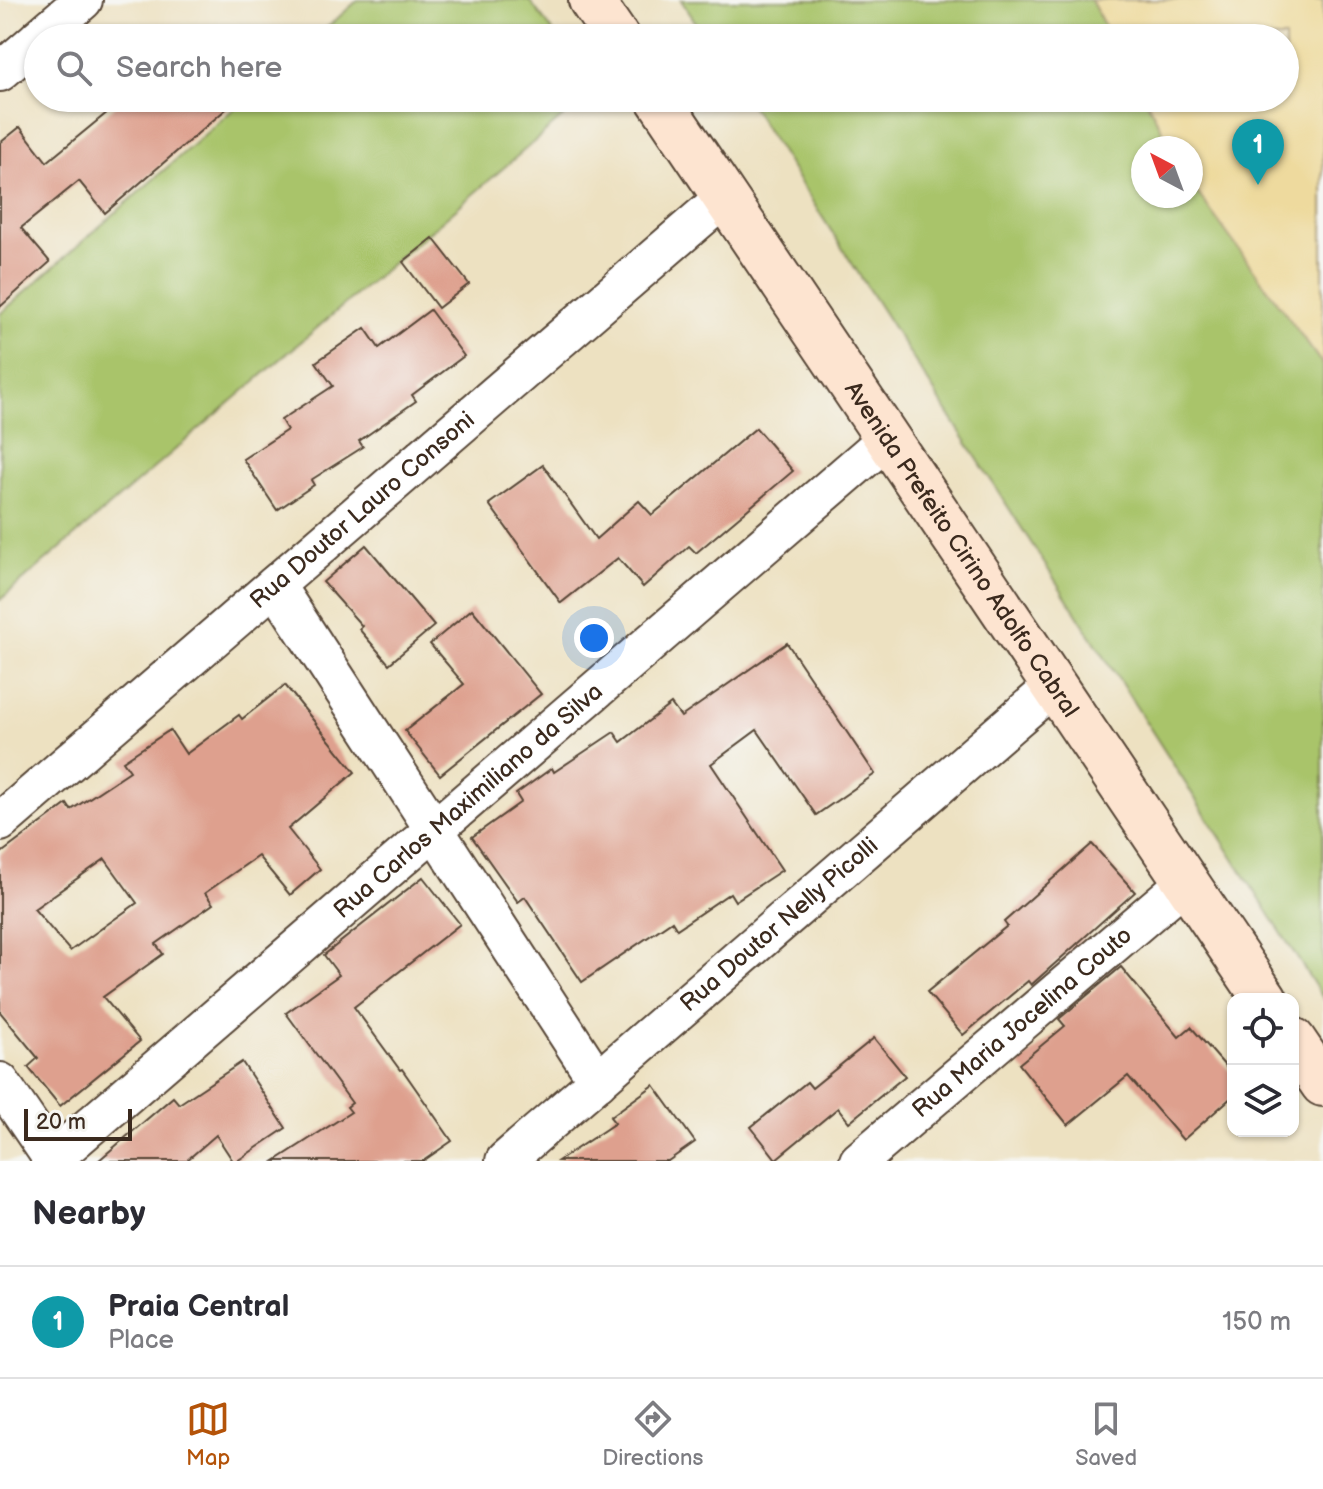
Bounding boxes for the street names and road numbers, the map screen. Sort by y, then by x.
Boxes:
street label: Avenida Prefeito Cirino Adolfo Cabral [838,376,1085,723]
street label: Rua Doutor Lauro Consoni [244,406,481,615]
street label: Rua Carlos Maximiliano da Silva [328,677,609,925]
street label: Rua Doutor Nelly Picolli [674,831,884,1018]
street label: Rua Maria Jocelina Couto [906,921,1138,1124]

